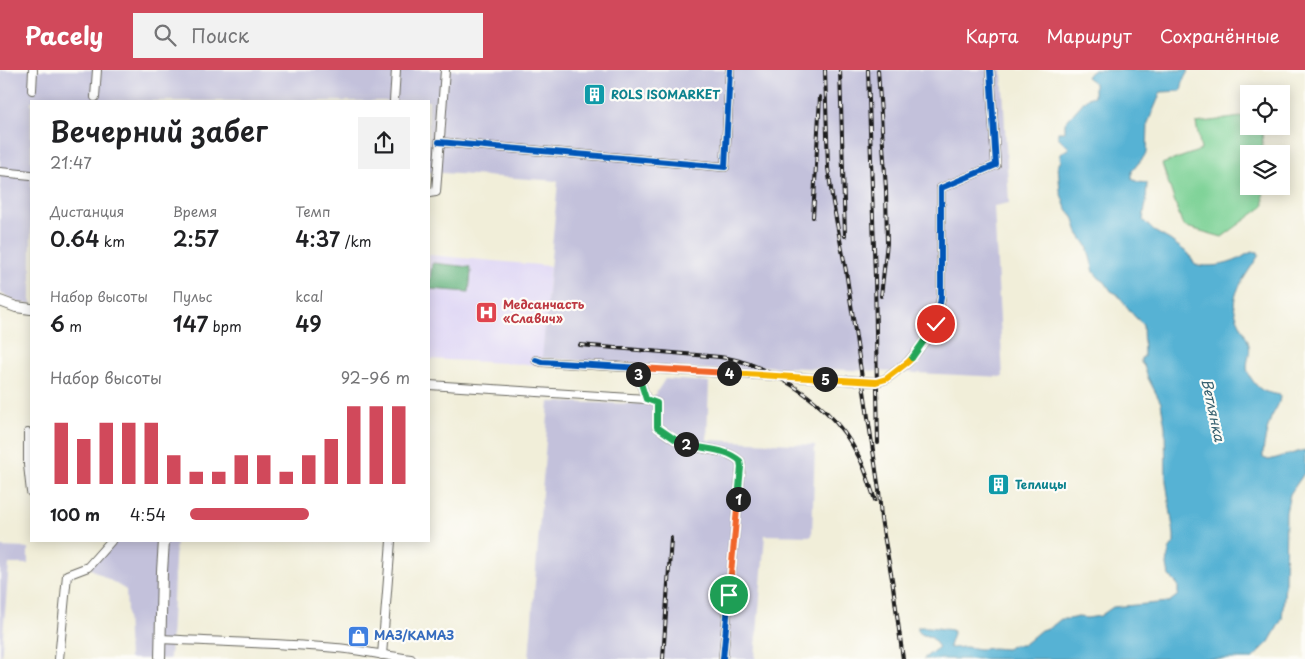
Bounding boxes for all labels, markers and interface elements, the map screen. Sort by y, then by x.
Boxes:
search box [133,13,483,58]
text: Pacely [25,17,103,53]
icon: search [151,21,179,49]
text: Поиск [191,21,249,49]
text: Карта [966,22,1018,49]
text: Маршрут [1046,22,1132,49]
text: Сохранённые [1160,22,1280,49]
building icon: ROLS ISOMARKET [583,83,607,107]
place label: ROLS ISOMARKET [611,85,720,103]
map controls [1240,85,1290,195]
button: locate [1240,85,1290,135]
text: Вечерний забег [50,109,268,152]
button: share [358,117,410,169]
button: layers [1240,145,1290,195]
text: 21:47 [50,150,92,174]
text: Дистанция [50,201,124,222]
text: Время [173,201,217,222]
text: Темп [295,201,331,222]
text: 0.64 [50,222,99,254]
text: 2:57 [173,222,219,254]
text: 4:37 [295,222,340,254]
text: km [99,231,125,252]
text: /km [340,231,372,252]
text: Набор высоты [50,286,148,307]
text: Пульс [173,286,212,307]
text: kcal [295,286,323,307]
place label: Медсанчасть «Славич» [503,295,585,327]
hospital icon: Медсанчасть «Славич» [475,300,499,324]
pin [915,303,957,345]
text: 6 [50,307,65,339]
text: 147 [173,307,208,339]
text: 49 [295,307,322,339]
icon: check [922,310,950,338]
text: m [65,316,82,337]
text: bpm [208,316,242,337]
pin: 4 [716,360,742,386]
pin: 3 [626,362,650,386]
text: 4 [725,363,734,384]
text: 3 [634,364,643,385]
text: Набор высоты [50,365,162,389]
text: 92–96 m [341,365,410,389]
pin: 5 [812,366,838,392]
text: 5 [821,369,830,390]
water label: Ветлянка [1197,377,1231,445]
pin: 2 [674,432,698,456]
text: 2 [682,434,691,455]
building icon: Теплицы [987,473,1011,497]
place label: Теплицы [1015,475,1067,493]
pin: 1 [726,486,750,512]
text: 1 [735,489,742,510]
text: 100 m [50,502,100,526]
text: 4:54 [130,502,166,526]
pin [708,574,750,616]
icon: arrive [715,581,743,609]
shop icon: МАЗ/КАМАЗ [346,624,370,648]
place label: МАЗ/КАМАЗ [374,626,454,644]

